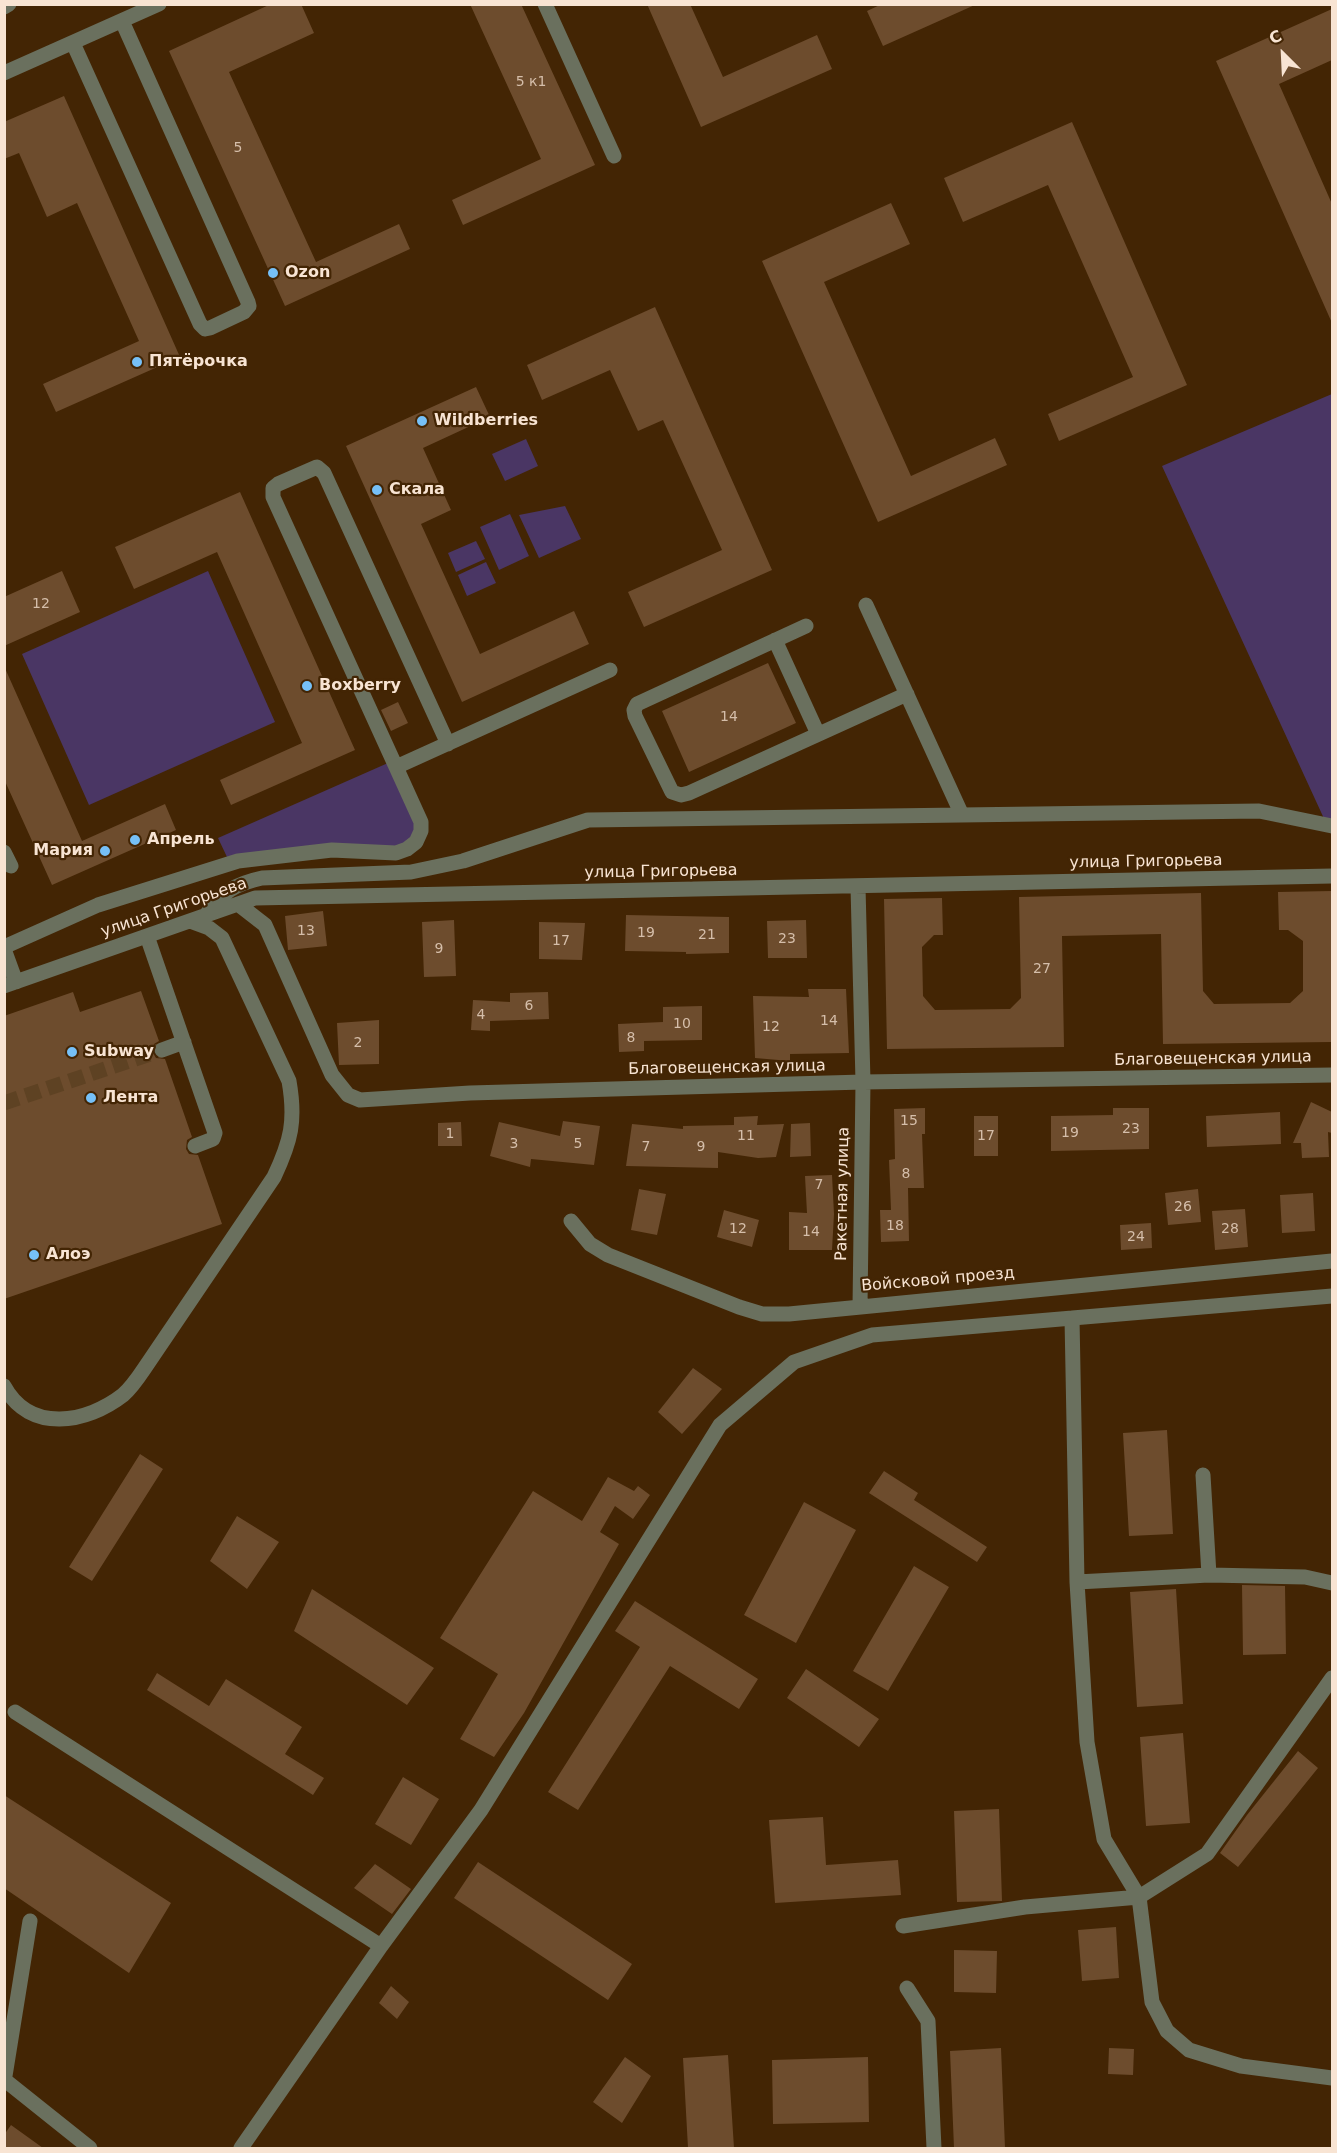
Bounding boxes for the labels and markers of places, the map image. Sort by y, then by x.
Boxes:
place label: Ozon [285,263,330,283]
marker: Ozon [266,266,280,280]
place label: Пятёрочка [149,352,248,372]
marker: Пятёрочка [130,355,144,369]
place label: Wildberries [434,411,538,431]
marker: Wildberries [415,414,429,428]
place label: Скала [389,480,445,500]
marker: Скала [370,483,384,497]
place label: Boxberry [319,676,401,696]
marker: Boxberry [300,679,314,693]
place label: Апрель [147,830,215,850]
marker: Апрель [128,833,142,847]
place label: Мария [33,841,93,861]
marker: Мария [98,844,112,858]
place label: Subway [84,1042,154,1062]
marker: Subway [65,1045,79,1059]
place label: Лента [103,1088,158,1108]
marker: Лента [84,1091,98,1105]
place label: Алоэ [46,1245,91,1265]
marker: Алоэ [27,1248,41,1262]

